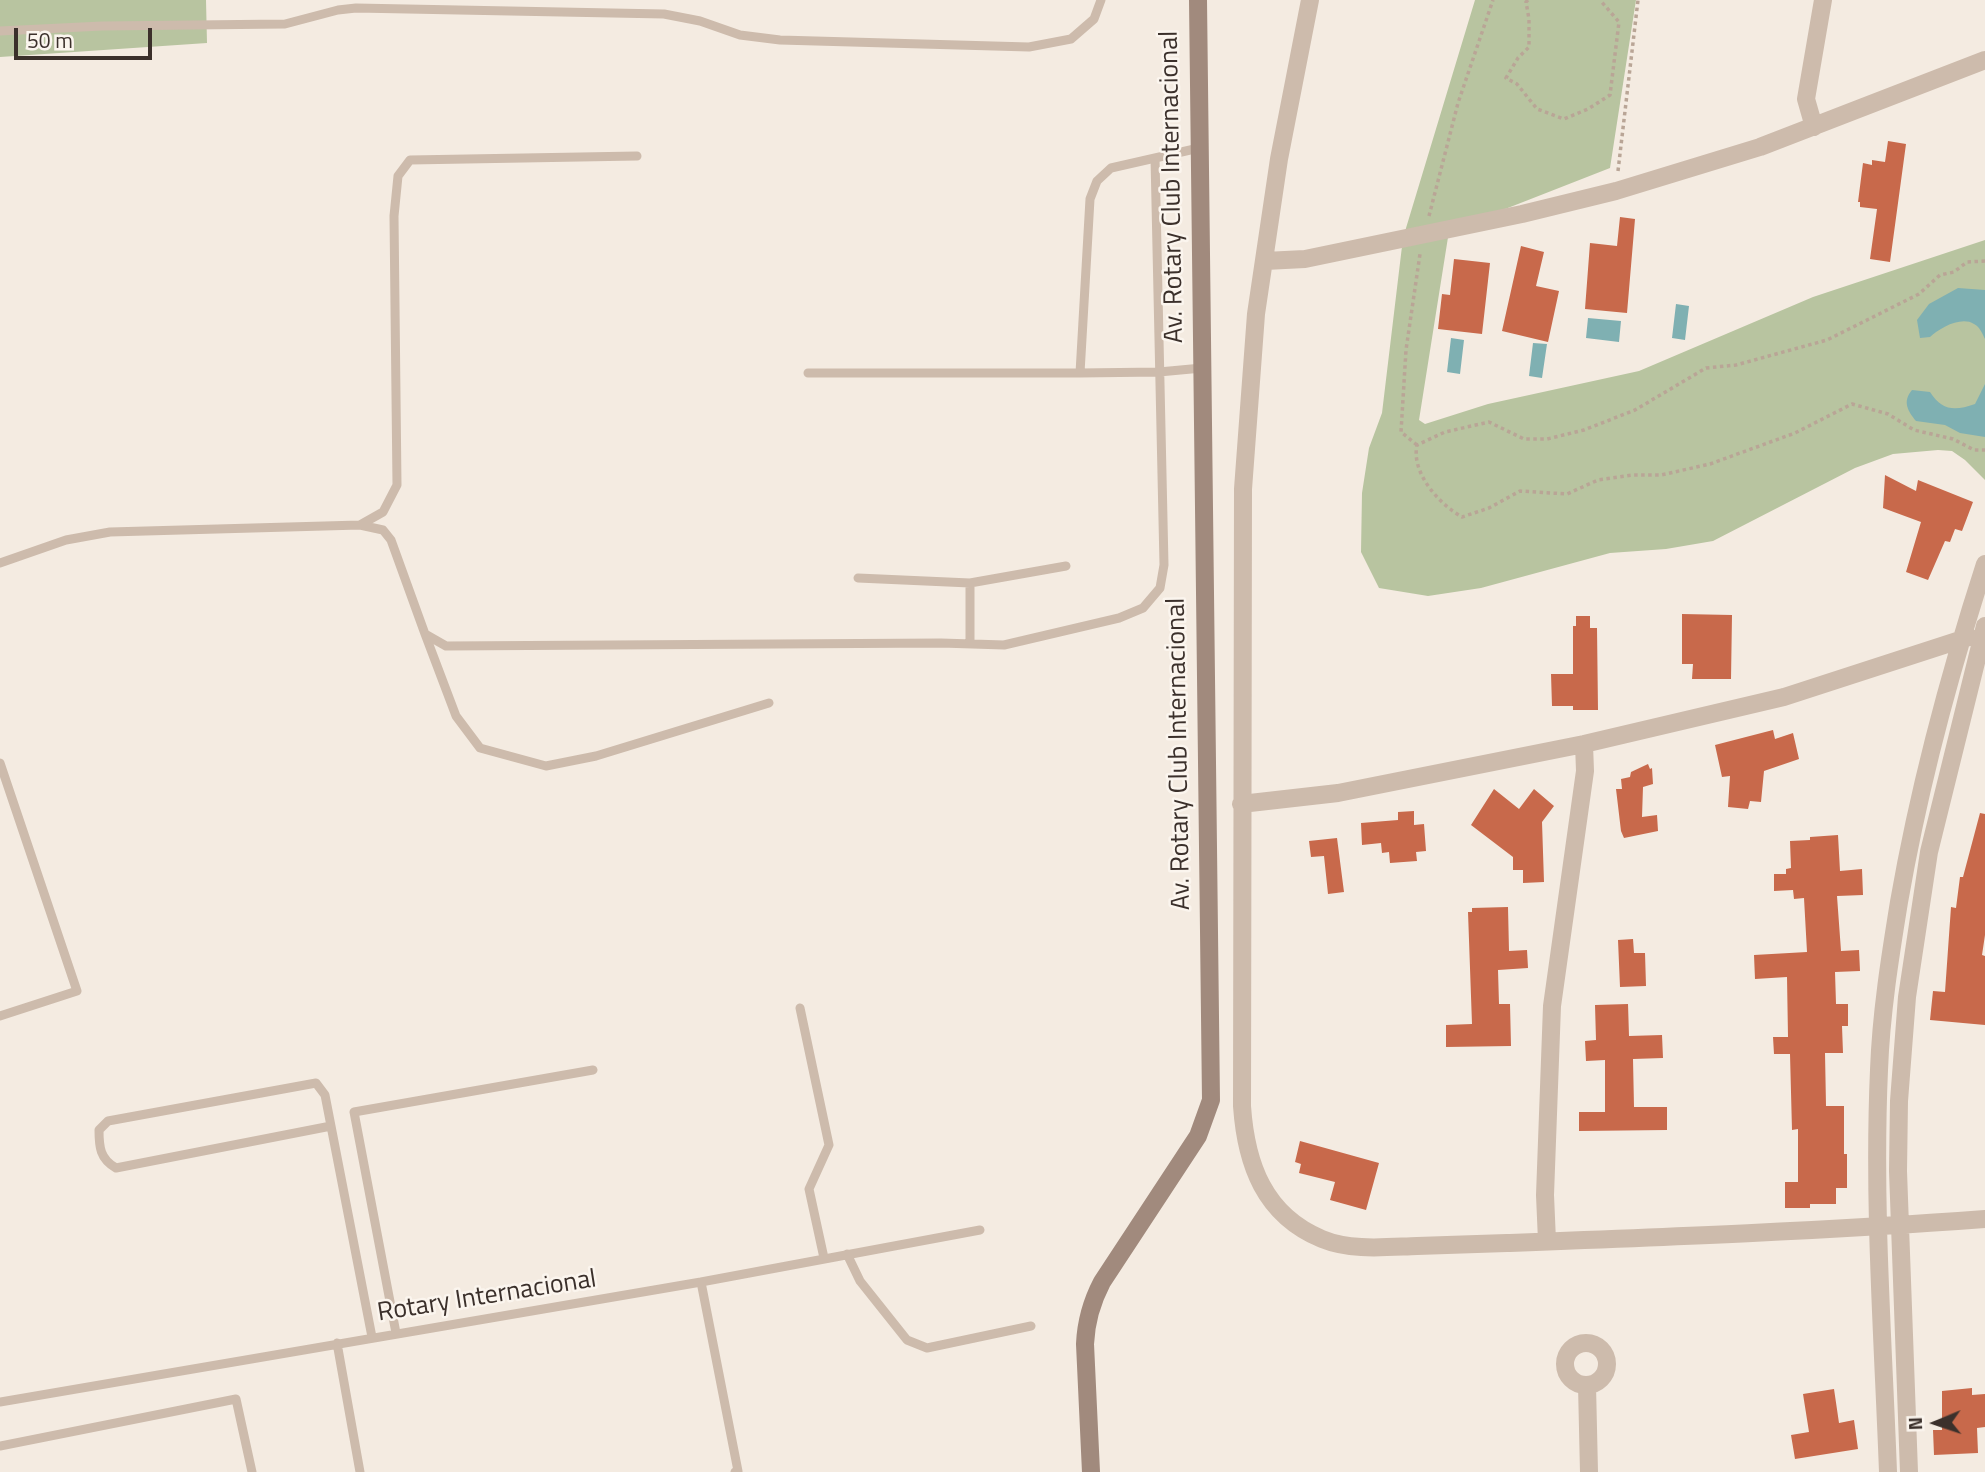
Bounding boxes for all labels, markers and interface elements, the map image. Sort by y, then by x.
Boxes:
scale bar [18,14,156,58]
text: 50 m [27,24,73,56]
street label: Av. Rotary Club Internacional [1155,31,1191,343]
street label: Av. Rotary Club Internacional [1162,598,1198,910]
street label: Rotary Internacional [375,1264,599,1330]
north arrow [1901,1388,1971,1458]
text: N [1900,1417,1929,1431]

